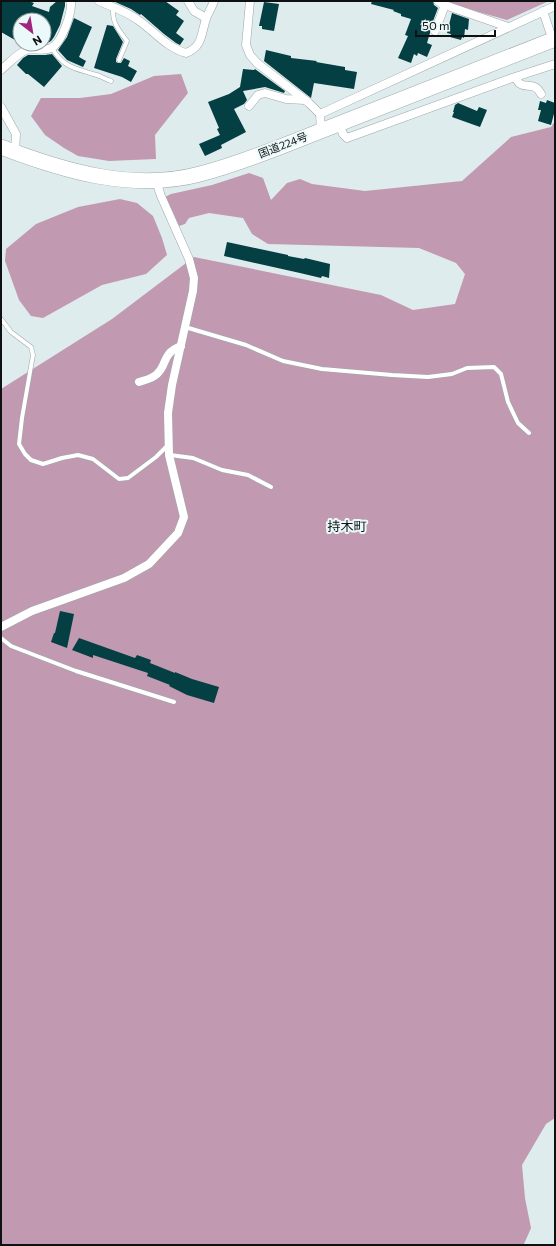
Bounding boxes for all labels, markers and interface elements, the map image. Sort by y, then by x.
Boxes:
north arrow [12,12,52,52]
scale bar [416,12,495,38]
text: 50 m [422,18,450,32]
text: N [31,33,44,49]
street label: 国道224号 [256,129,309,160]
district label: 持木町 [327,518,367,534]

